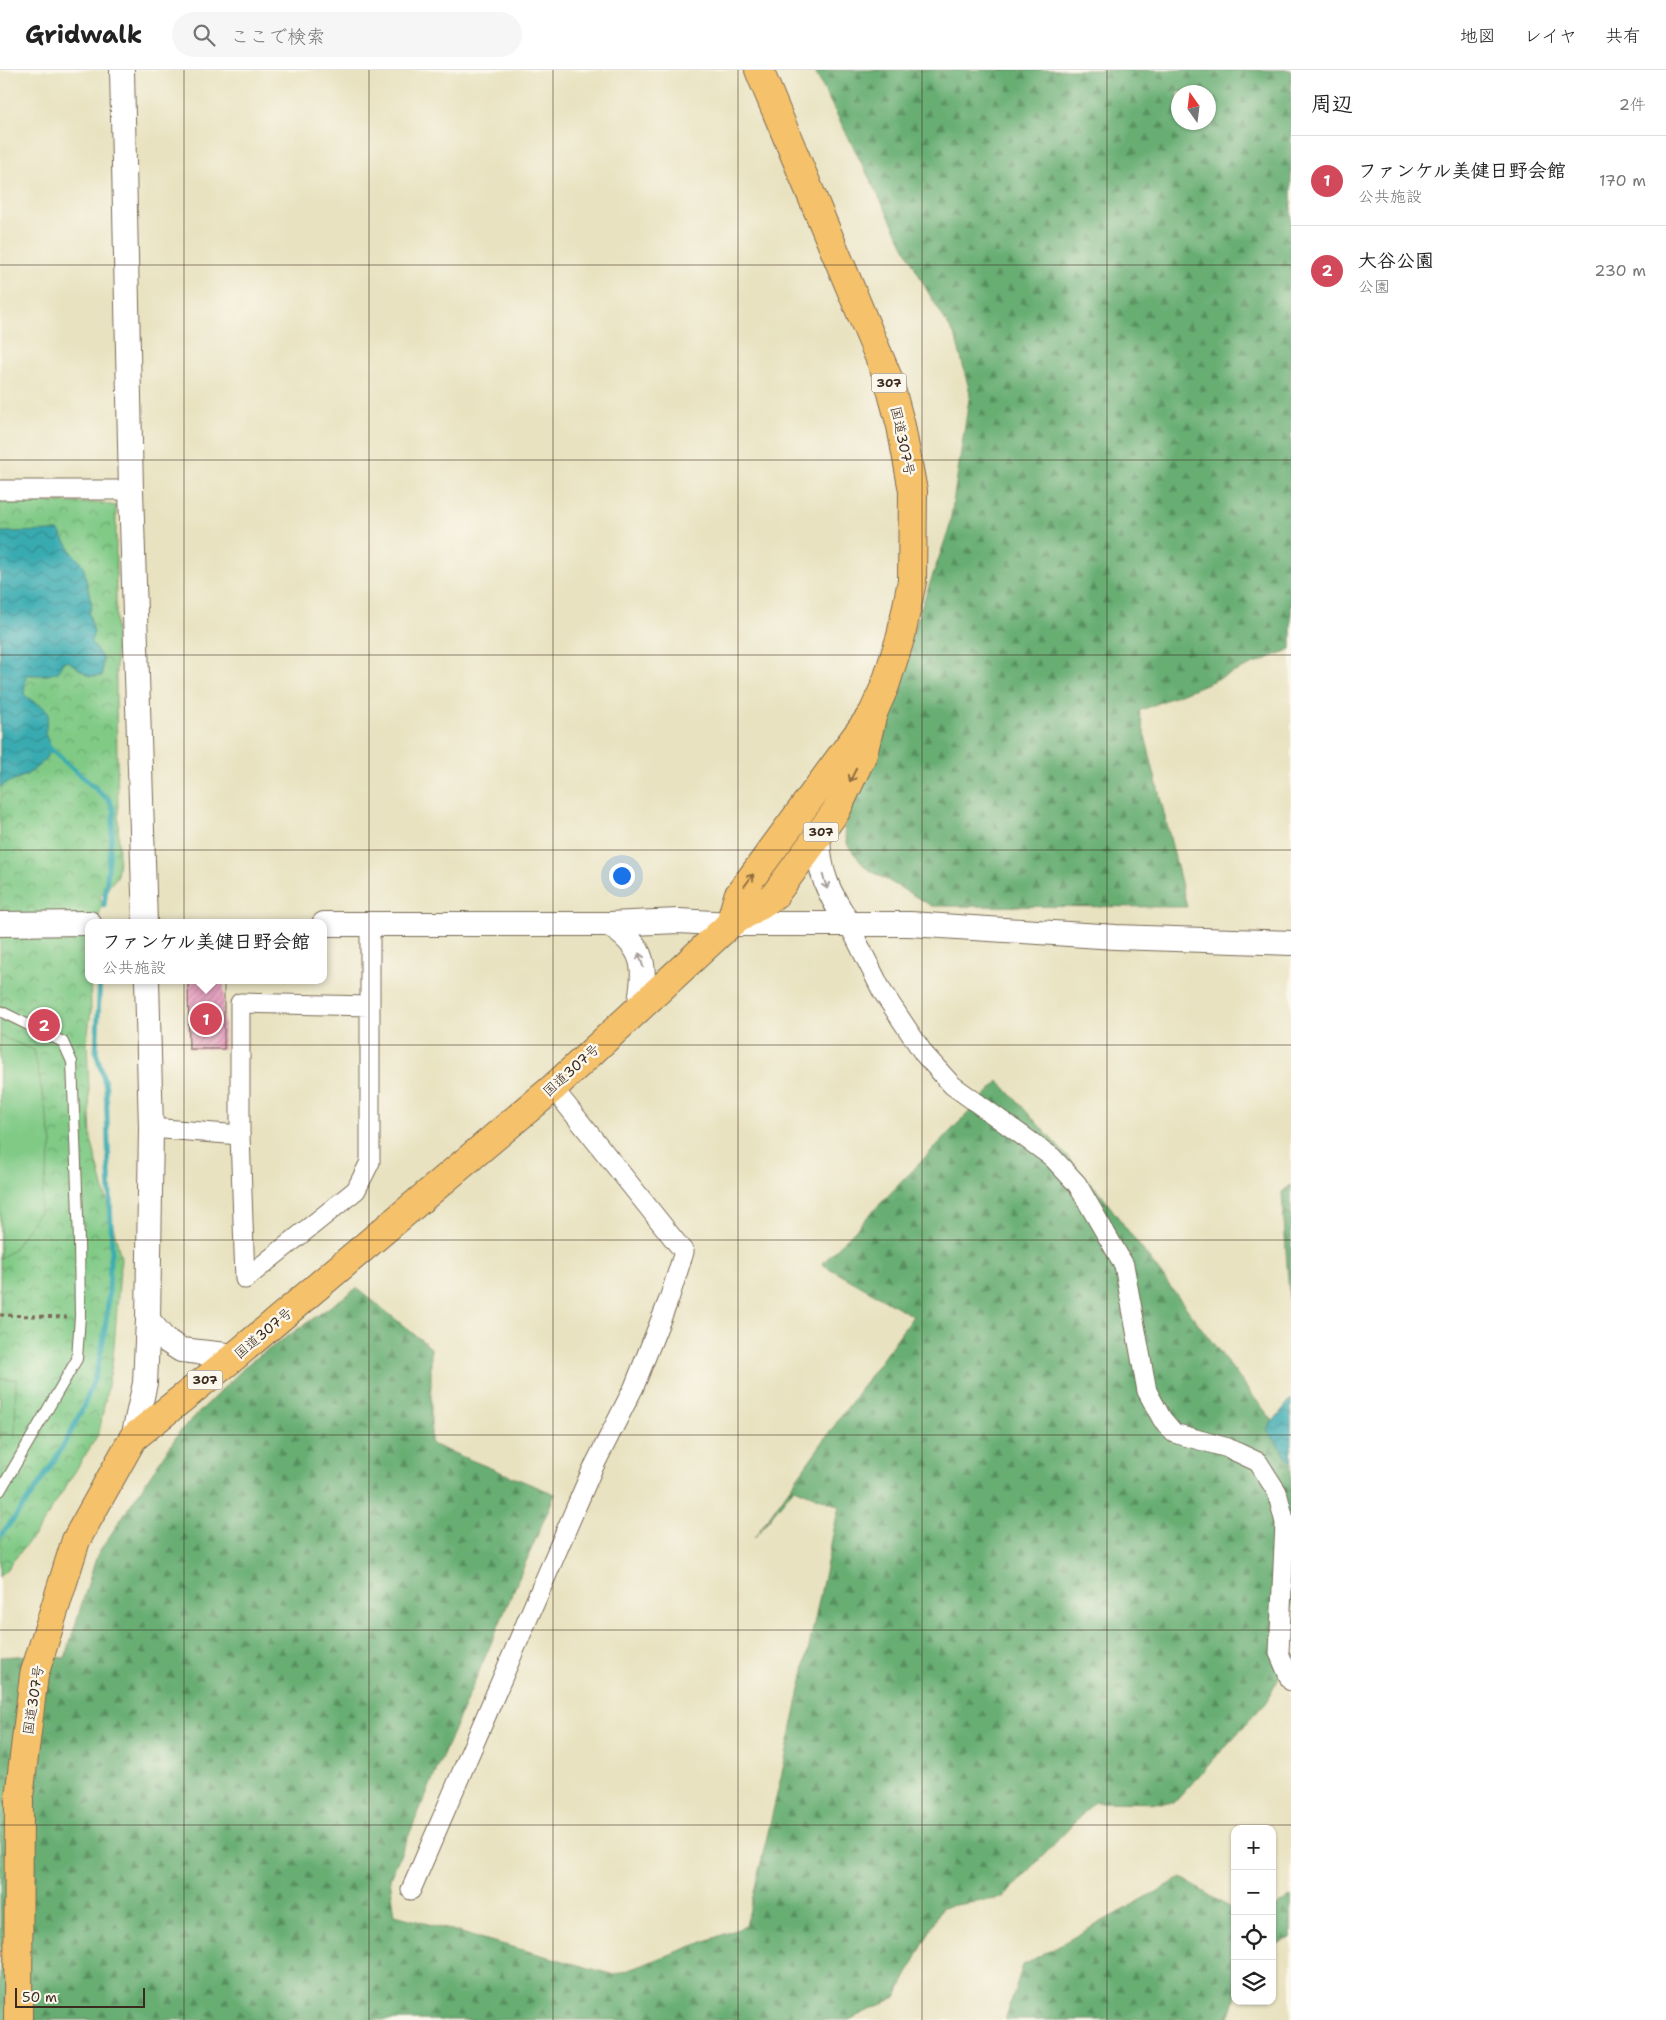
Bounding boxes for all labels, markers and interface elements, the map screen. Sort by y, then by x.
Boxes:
search box [172,12,522,57]
text: Gridwalk [25,19,142,51]
icon: search [190,21,218,49]
text: ここで検索 [230,24,325,49]
text: 地図 [1460,24,1496,48]
text: レイヤ [1524,24,1577,48]
text: 共有 [1605,24,1641,48]
north arrow [1171,85,1216,130]
text: 周辺 [1311,90,1353,118]
text: 2件 [1619,94,1646,115]
text: ファンケル美健日野会館 [1358,158,1566,183]
text: 1 [1323,170,1331,191]
text: 170 m [1599,170,1646,191]
text: 公共施設 [1358,186,1422,207]
text: 大谷公園 [1358,248,1434,273]
text: 2 [1321,260,1333,281]
text: 230 m [1594,260,1646,281]
text: 公園 [1358,276,1390,297]
road number: 307 [872,374,906,392]
street label: 国道307号 [887,405,919,477]
one-way arrow [848,768,858,783]
road number: 307 [804,822,838,842]
your location [609,863,635,889]
one-way arrow [744,874,755,887]
one-way arrow [821,874,830,889]
popup [85,919,327,984]
text: ファンケル美健日野会館 [102,929,310,954]
one-way arrow [636,952,646,968]
text: 公共施設 [102,957,166,978]
pin: 1 [190,1000,222,1038]
pin: 2 [28,1006,60,1044]
street label: 国道307号 [539,1040,603,1100]
street label: 国道307号 [230,1303,296,1363]
road number: 307 [188,1370,222,1390]
street label: 国道307号 [19,1664,47,1736]
map controls [1231,1825,1276,2005]
button: + [1231,1825,1276,1870]
button: − [1231,1870,1276,1915]
button: locate [1231,1915,1276,1960]
button: layers [1231,1960,1276,2005]
scale bar [15,1985,145,2008]
text: 50 m [22,1988,57,2006]

